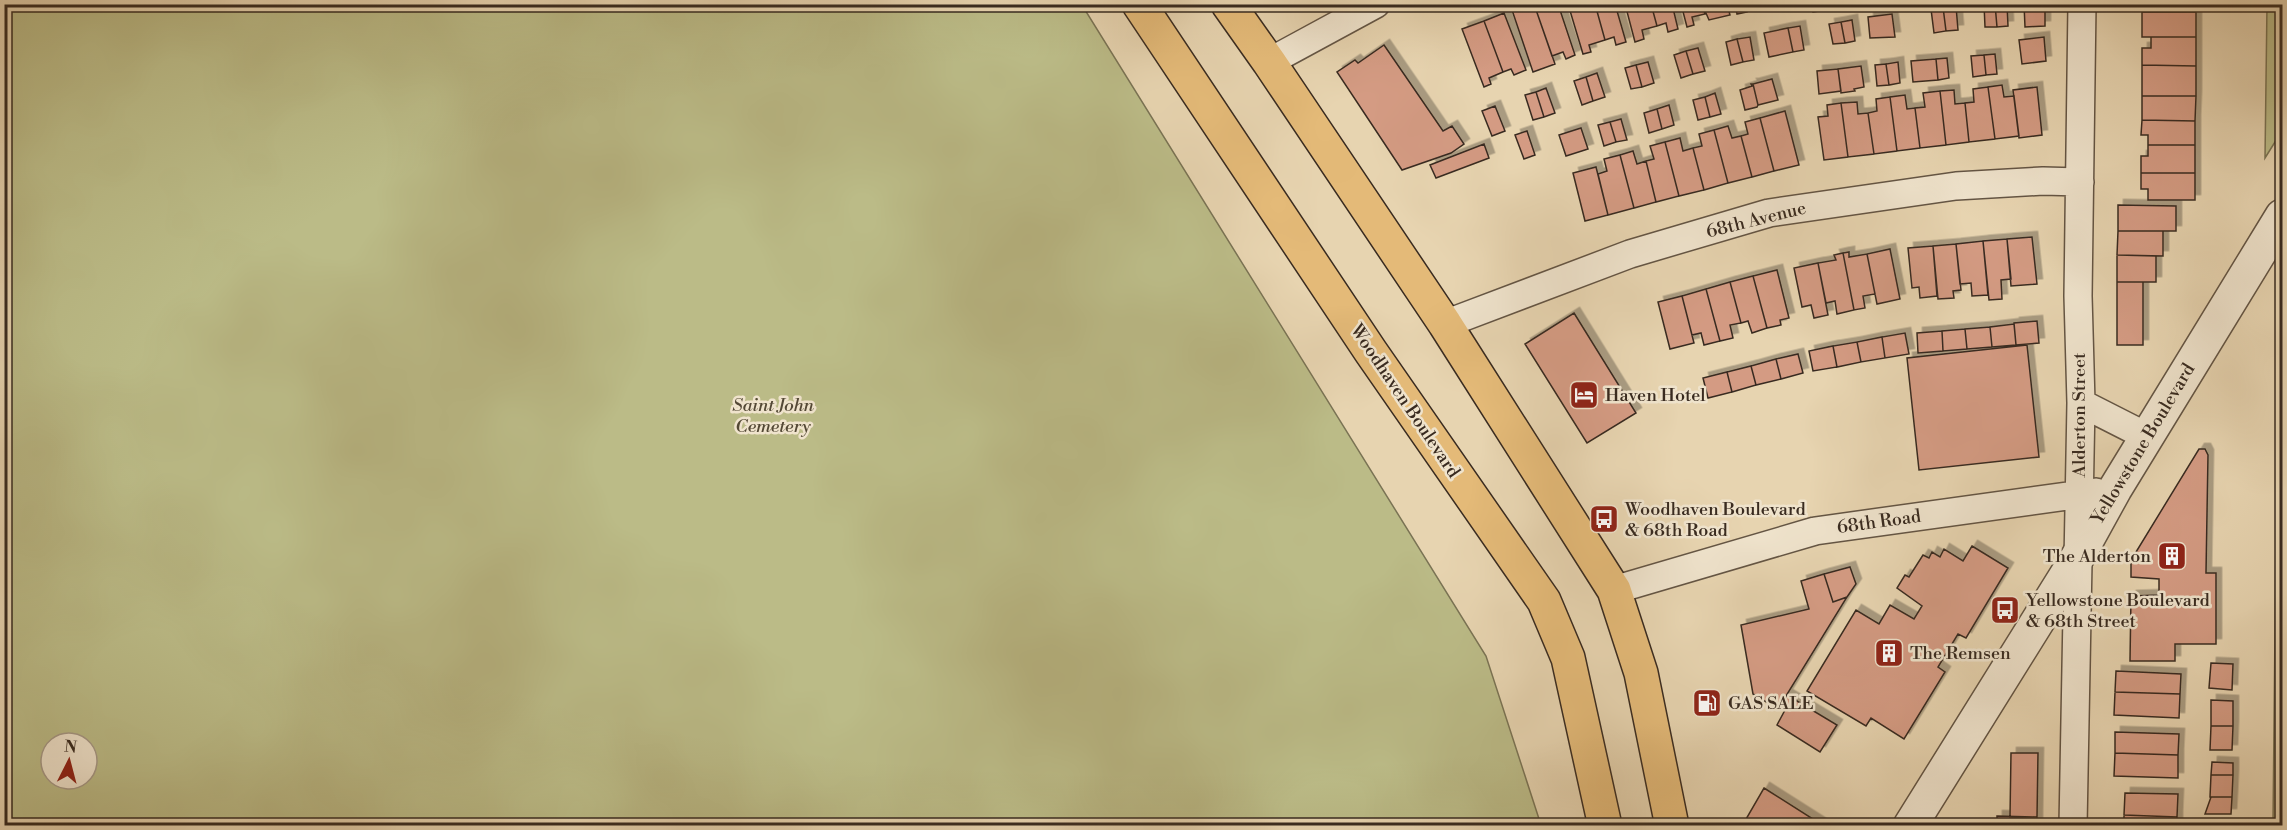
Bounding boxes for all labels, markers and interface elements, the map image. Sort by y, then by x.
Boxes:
street label: 68th Avenue [1704,196,1808,244]
street label: Woodhaven Boulevard [1344,319,1465,483]
street label: Alderton Street [2068,352,2091,478]
street label: Yellowstone Boulevard [2085,359,2201,530]
hotel icon: Haven Hotel [1568,379,1600,411]
place label: Haven Hotel [1605,384,1706,407]
park label: Saint John Cemetery [732,394,815,438]
place label: Woodhaven Boulevard & 68th Road [1624,498,1806,542]
bus stop icon: Woodhaven Boulevard & 68th Road [1588,503,1620,535]
street label: 68th Road [1835,505,1923,539]
building icon: The Alderton [2156,540,2188,572]
place label: The Alderton [2043,545,2151,568]
place label: Yellowstone Boulevard & 68th Street [2025,589,2211,633]
bus stop icon: Yellowstone Boulevard & 68th Street [1989,594,2021,626]
building icon: The Remsen [1873,637,1905,669]
place label: The Remsen [1910,642,2011,665]
fuel station icon: GAS SALE [1691,687,1723,719]
place label: GAS SALE [1728,692,1814,715]
north arrow [39,731,99,791]
text: N [63,736,78,758]

